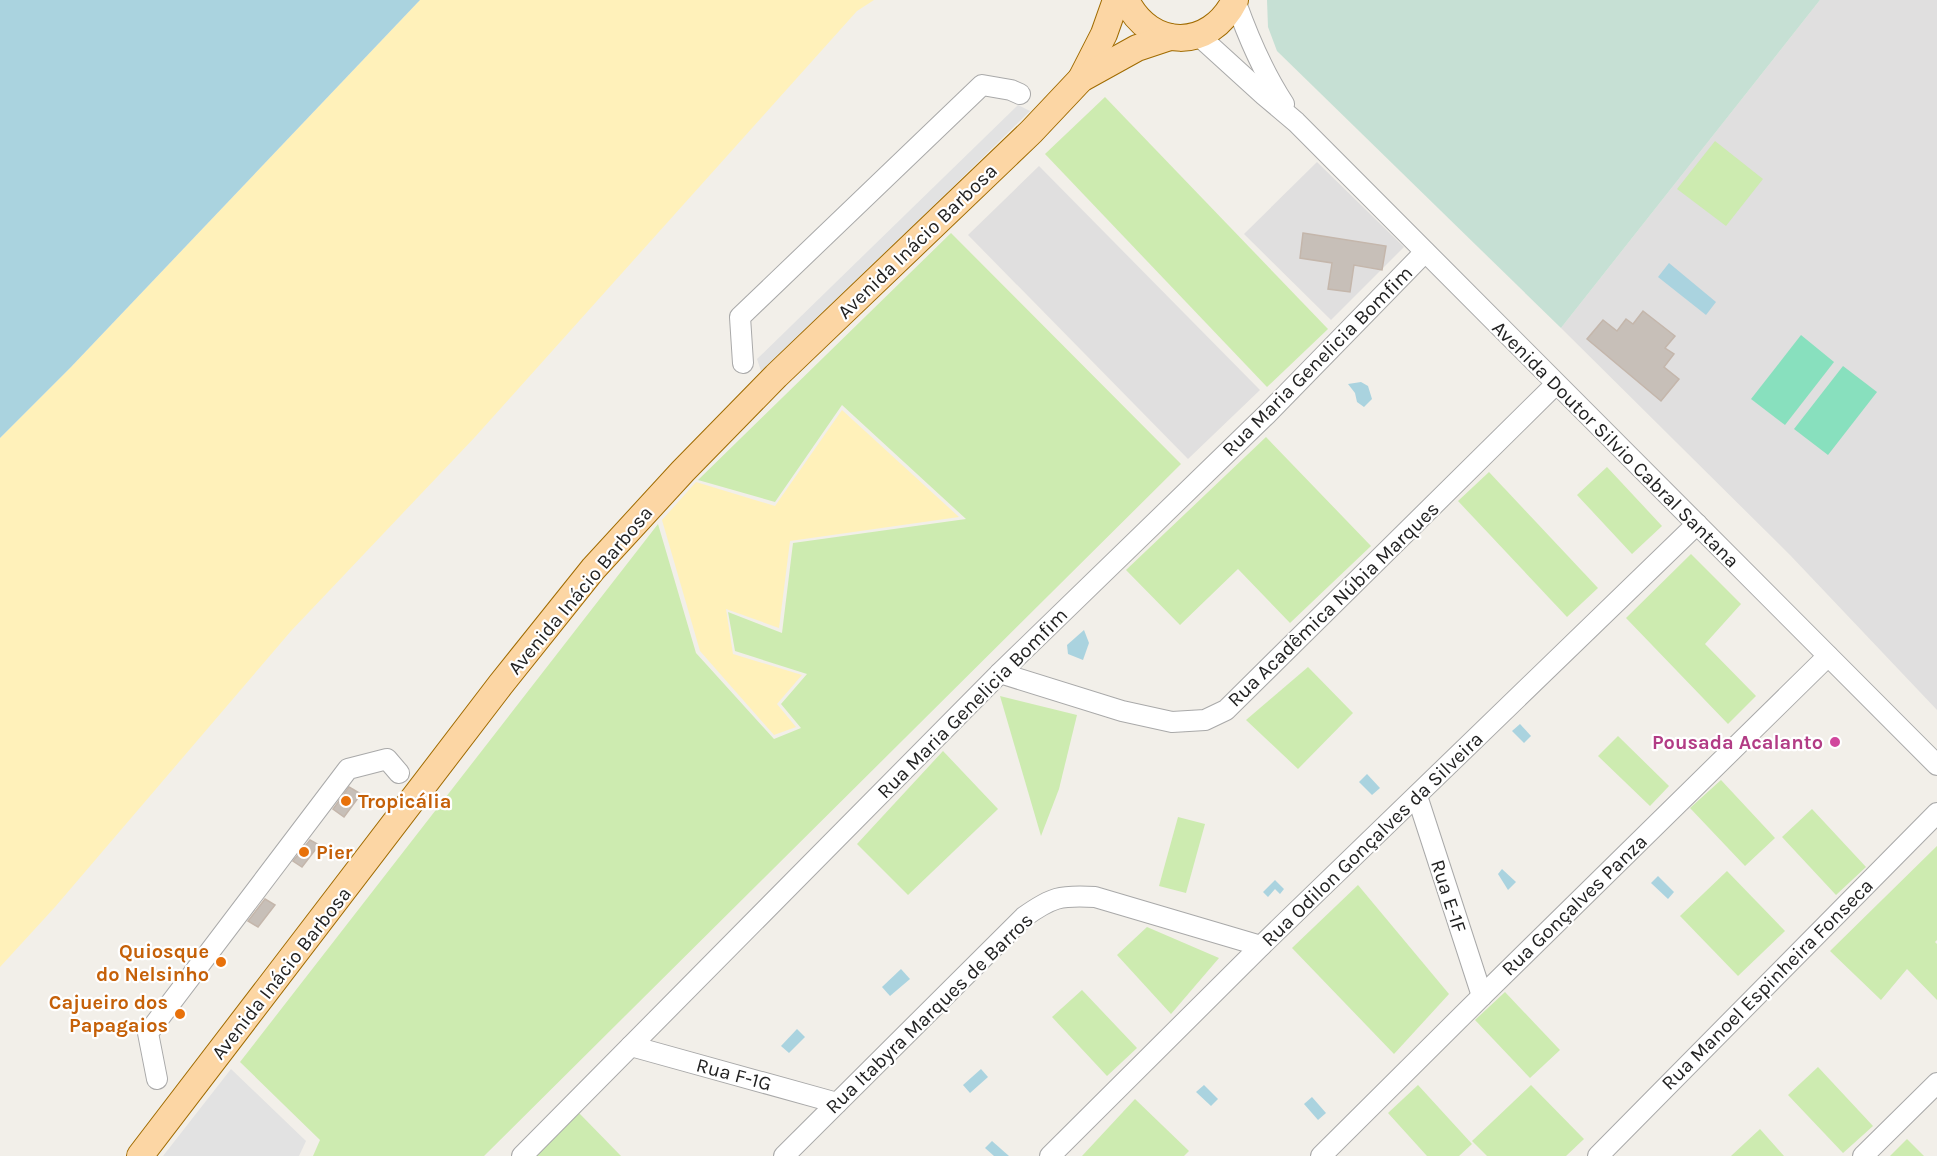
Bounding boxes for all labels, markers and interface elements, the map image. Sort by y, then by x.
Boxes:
street label: Avenida Inácio Barbosa [833,159,1002,323]
street label: Rua Maria Genelicia Bomfim [1217,261,1417,461]
street label: Avenida Doutor Silvio Cabral Santana [1487,316,1744,573]
street label: Rua Acadêmica Núbia Marques [1223,497,1444,712]
street label: Avenida Inácio Barbosa [503,501,658,679]
street label: Rua Maria Genelicia Bomfim [872,603,1072,803]
street label: Rua Odilon Gonçalves da Silveira [1257,727,1488,951]
place label: Pousada Acalanto [1652,731,1823,754]
marker: Pousada Acalanto [1828,735,1842,749]
place label: Tropicália [358,790,452,813]
marker: Tropicália [339,794,353,808]
street label: Rua Gonçalves Panza [1497,830,1652,981]
place label: Pier [316,841,353,864]
marker: Pier [297,845,311,859]
street label: Rua E-1F [1426,857,1471,936]
street label: Rua Manoel Espinheira Fonseca [1657,874,1878,1095]
street label: Avenida Inácio Barbosa [207,882,356,1064]
street label: Rua Itabyra Marques de Barros [821,908,1038,1119]
place label: Quiosque do Nelsinho [96,940,209,986]
marker: Quiosque do Nelsinho [214,955,228,969]
place label: Cajueiro dos Papagaios [49,991,168,1037]
marker: Cajueiro dos Papagaios [173,1007,187,1021]
street label: Rua F-1G [694,1053,774,1096]

